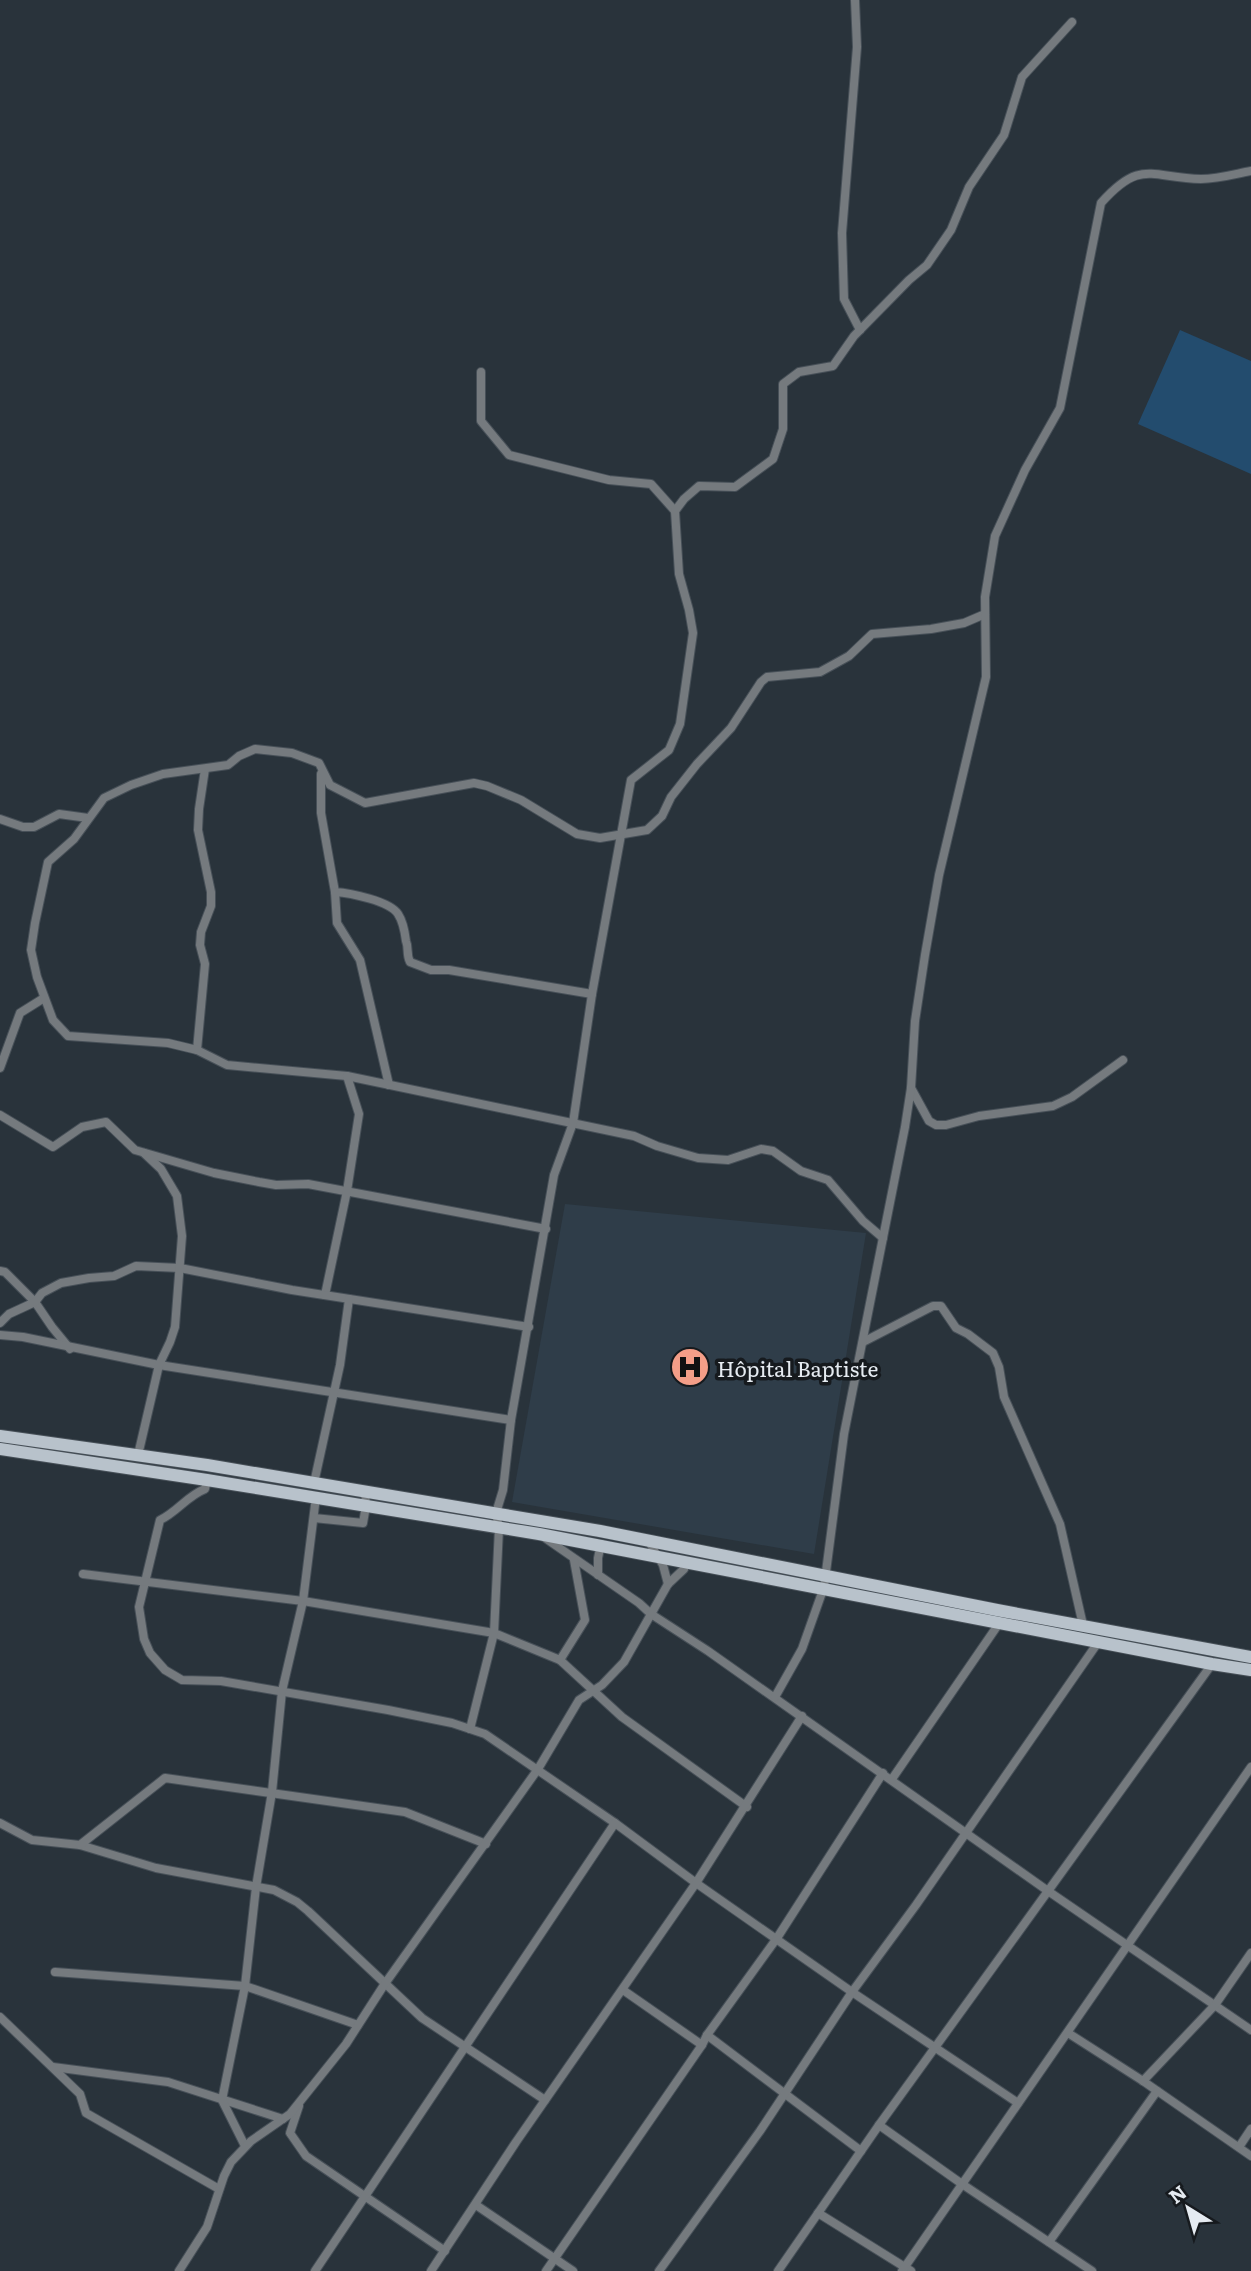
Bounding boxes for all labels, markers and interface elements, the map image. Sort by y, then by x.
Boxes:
hospital icon: Hôpital Baptiste [669,1346,711,1388]
place label: Hôpital Baptiste [717,1352,878,1383]
north arrow [1153,2173,1223,2243]
text: N [1162,2178,1192,2210]

